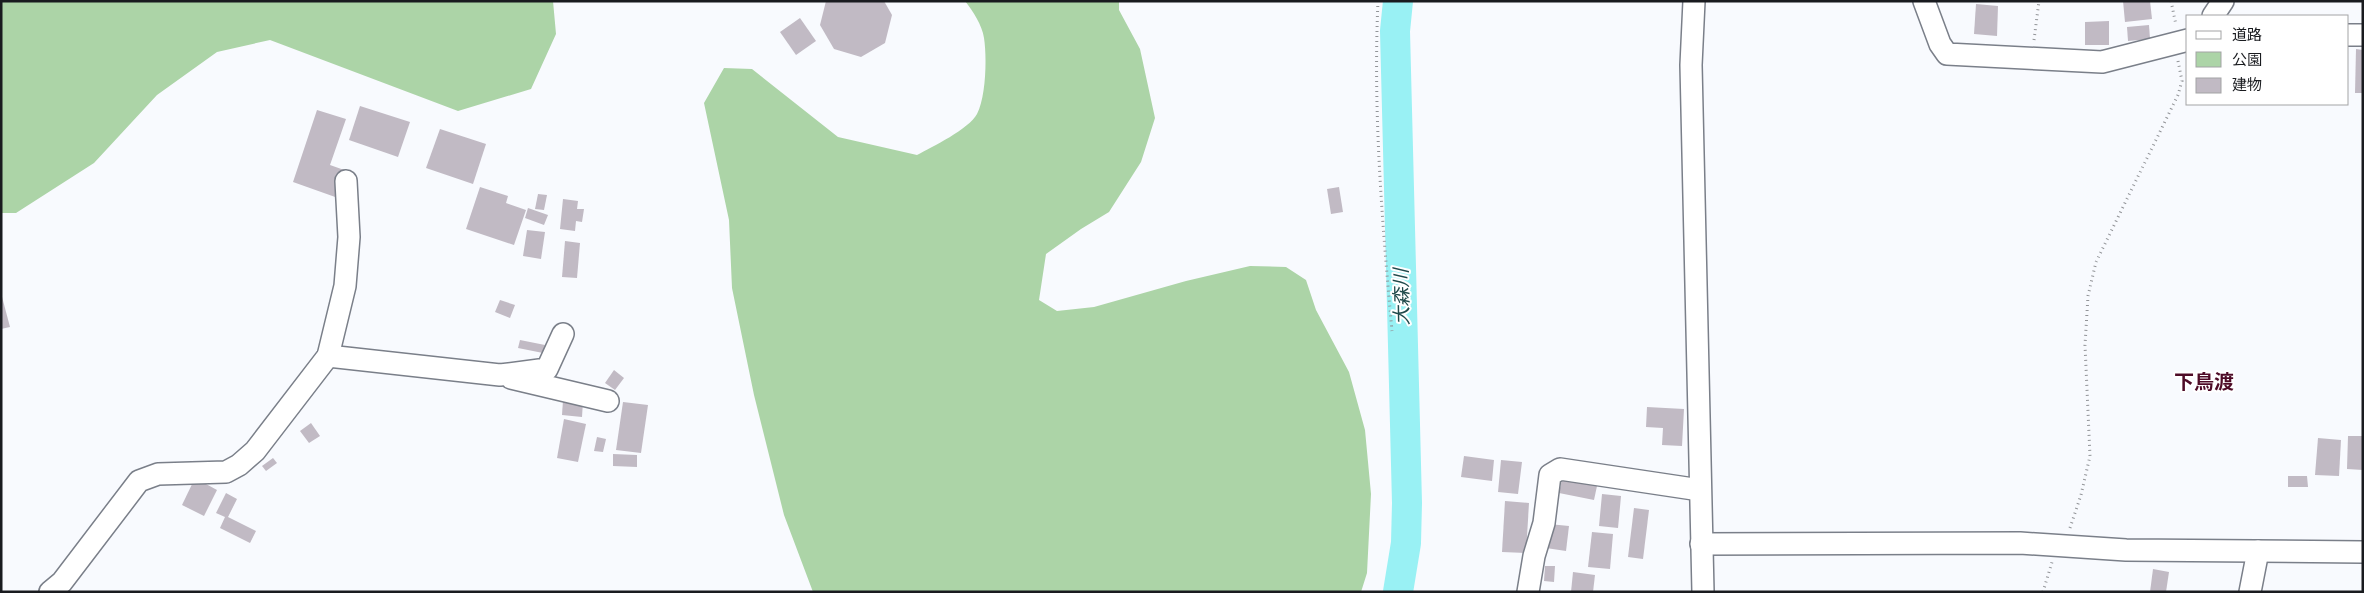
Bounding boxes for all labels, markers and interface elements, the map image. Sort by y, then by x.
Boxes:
legend [2186,15,2349,105]
text: 道路 [2232,25,2262,44]
text: 公園 [2232,50,2262,69]
text: 建物 [2232,75,2262,94]
water label: 大森川 [1388,266,1413,326]
district label: 下鳥渡 [2174,369,2234,395]

